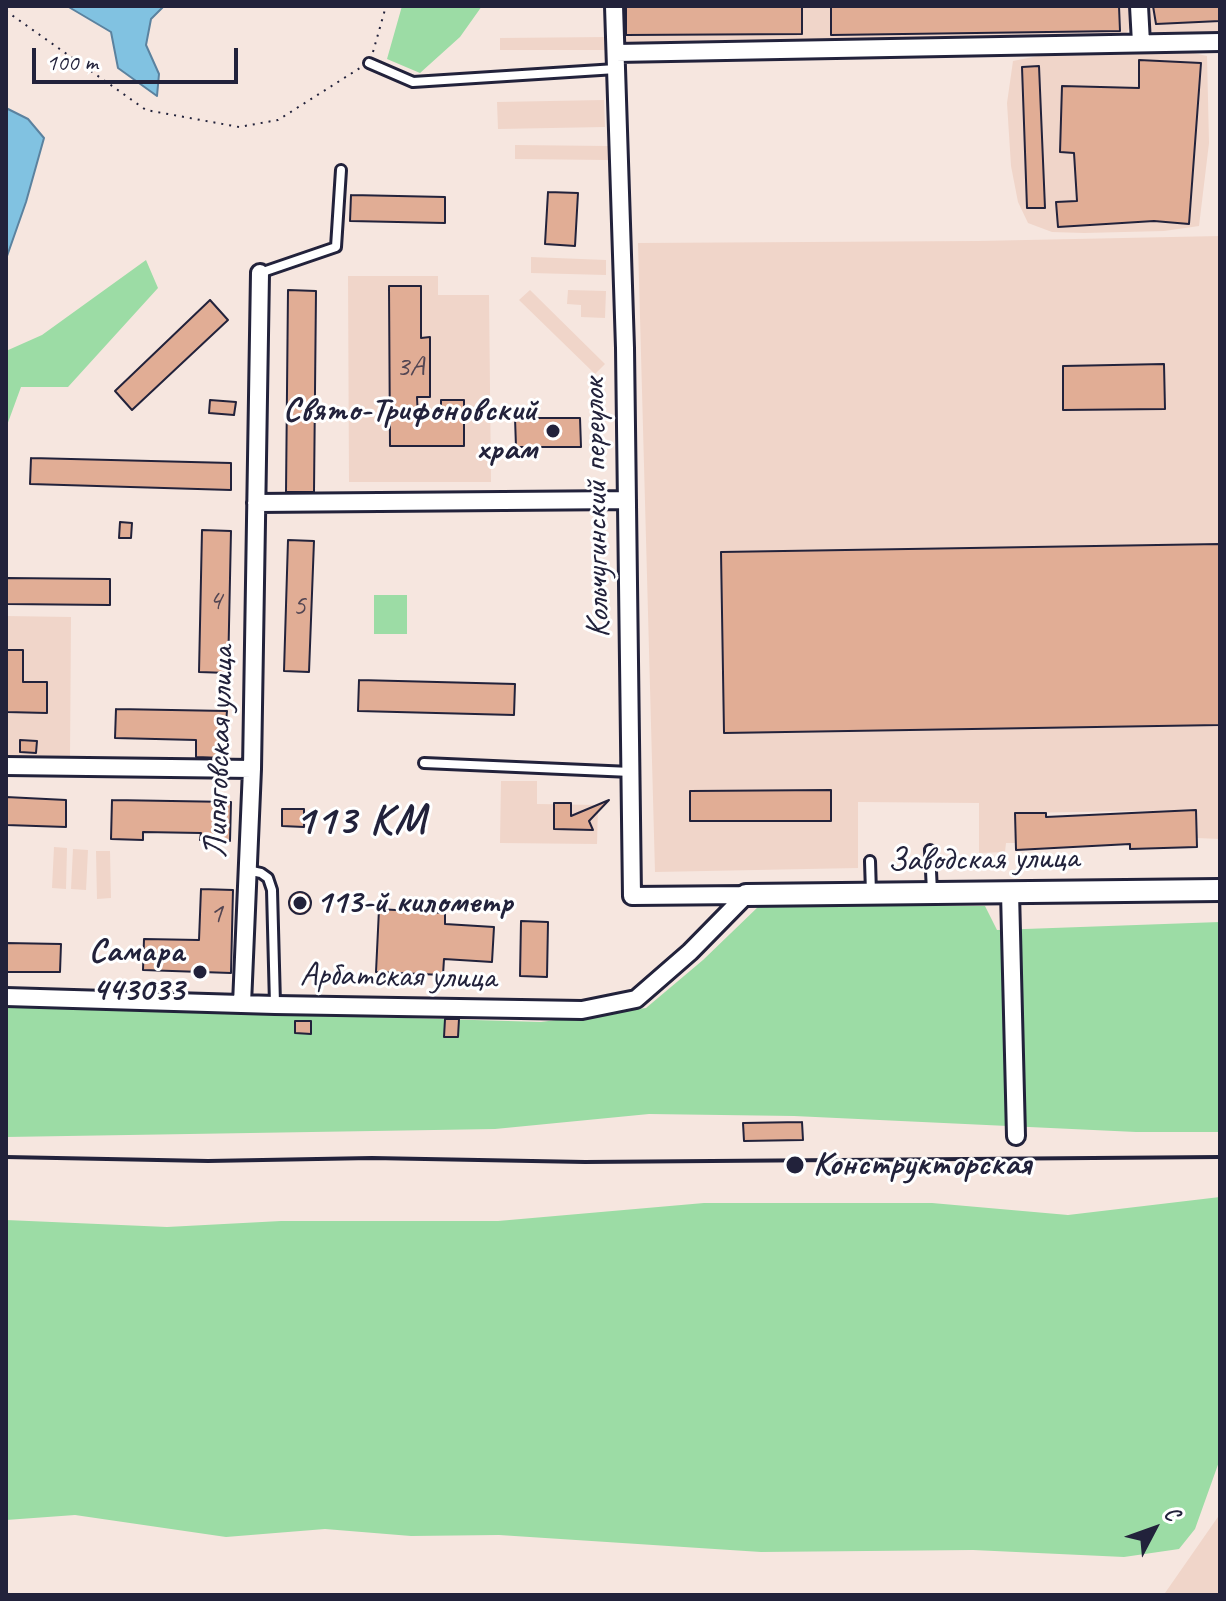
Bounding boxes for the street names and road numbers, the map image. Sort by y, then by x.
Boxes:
street label: Кольчугинский переулок [574,378,620,638]
street label: Липяговская улица [196,645,244,859]
street label: Заводская улица [887,838,1079,882]
street label: Арбатская улица [300,955,496,999]

